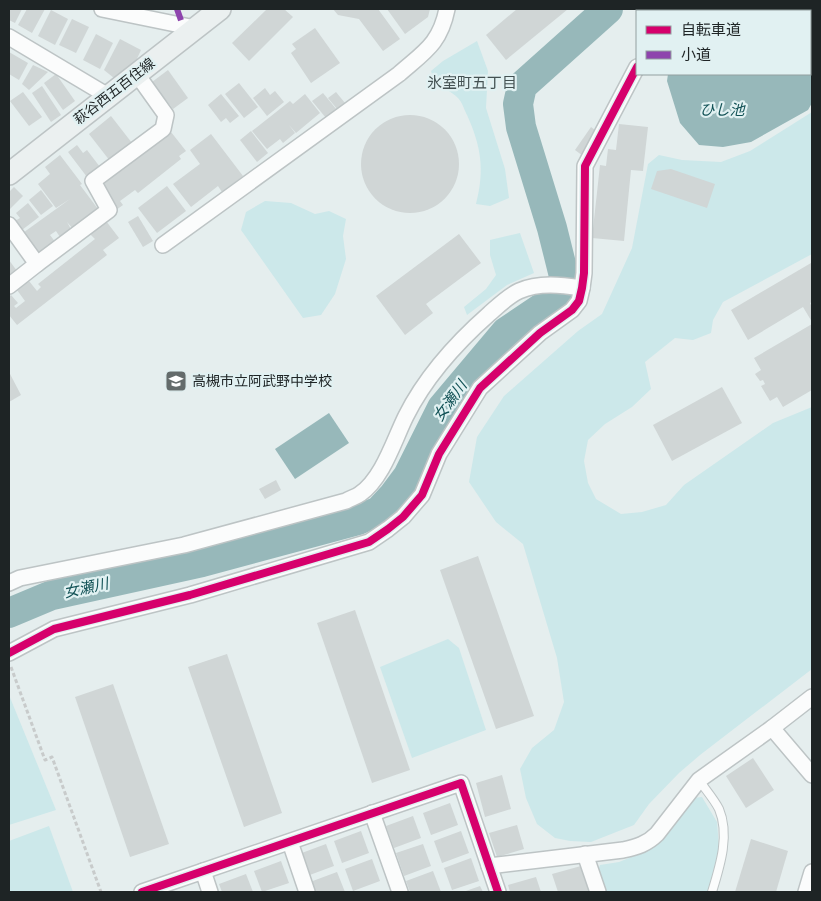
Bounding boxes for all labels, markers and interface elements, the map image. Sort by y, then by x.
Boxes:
legend [636,10,811,75]
text: 自転車道 [681,21,741,39]
text: 小道 [681,46,711,64]
street label: 萩谷西五百住線 [70,55,158,128]
district label: 氷室町五丁目 [427,74,517,92]
water label: ひし池 [699,101,746,119]
school or university icon: 高槻市立阿武野中学校 [164,369,188,393]
place label: 高槻市立阿武野中学校 [192,373,332,390]
water label: 女瀬川 [429,376,472,424]
water label: 女瀬川 [62,574,112,601]

